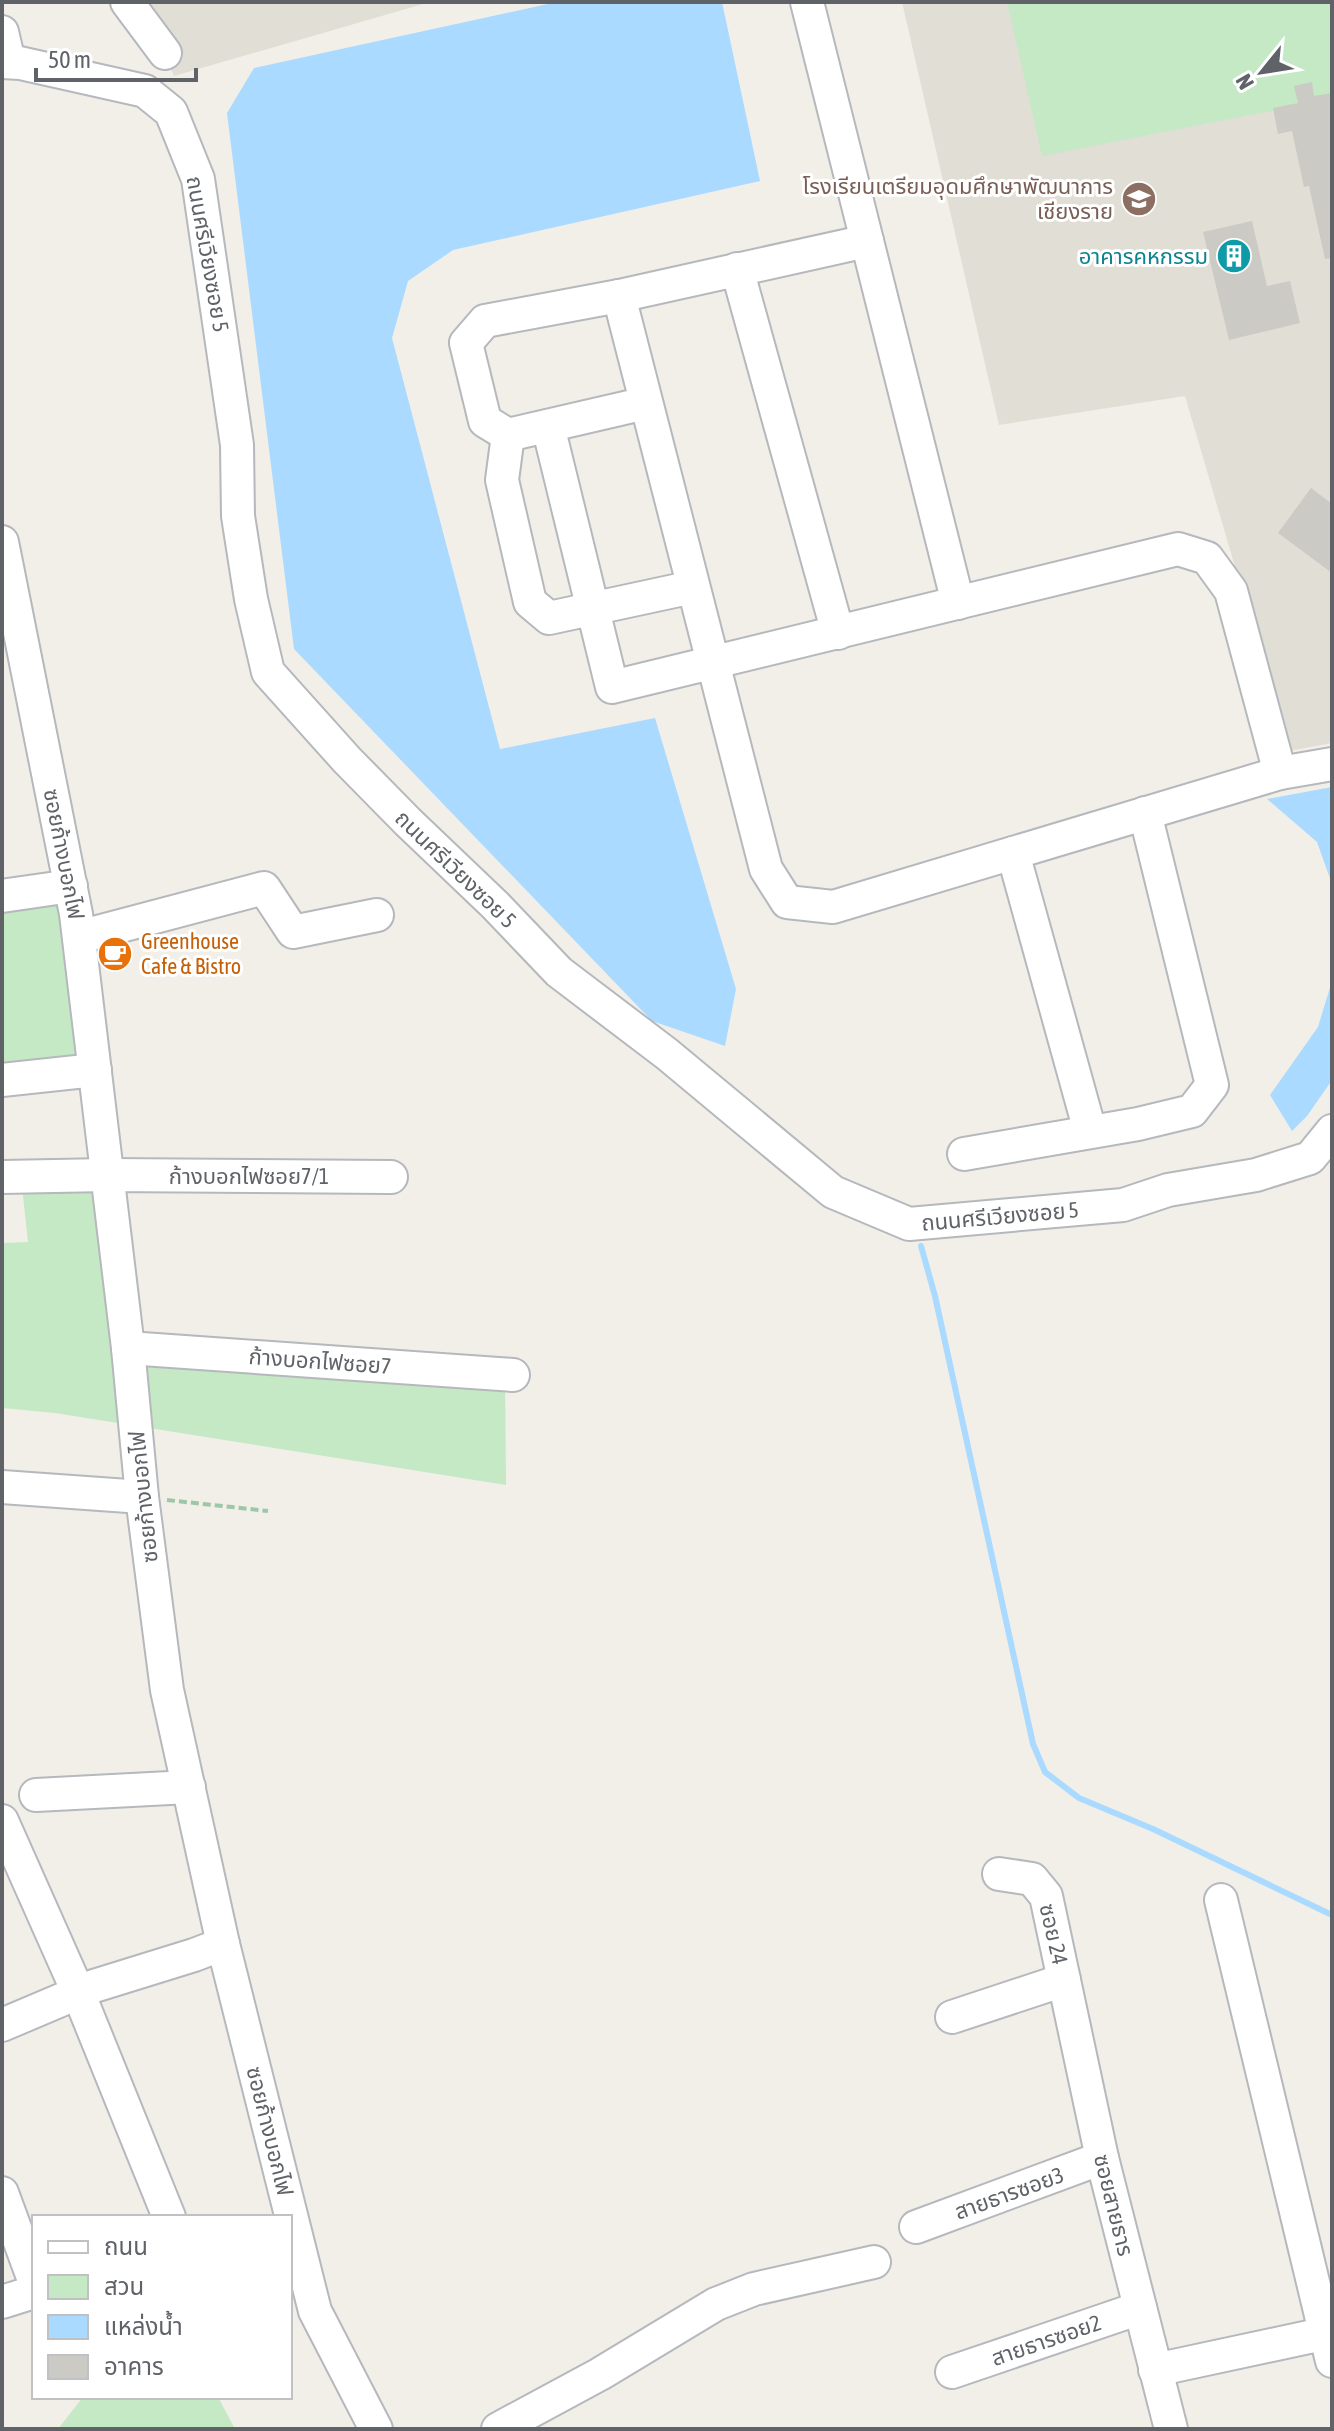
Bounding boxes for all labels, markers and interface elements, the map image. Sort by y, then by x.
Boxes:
scale bar [36,32,196,82]
north arrow [1222,32,1302,112]
text: 50 m [48,46,91,73]
text: N [1230,70,1259,94]
place label: โรงเรียนเตรียมอุดมศึกษาพัฒนาการ เชียงราย [803,173,1113,224]
street label: ถนนศรีเวียงซอย 5 [181,174,235,334]
school or university icon: โรงเรียนเตรียมอุดมศึกษาพัฒนาการ เชียงราย [1120,180,1158,218]
building icon: อาคารคหกรรม [1215,237,1253,275]
place label: อาคารคหกรรม [1079,243,1208,269]
street label: ซอยก้างบอกไฟ [39,787,89,921]
street label: ถนนศรีเวียงซอย 5 [390,805,522,933]
place label: Greenhouse Cafe & Bistro [141,928,241,979]
cafe icon: Greenhouse Cafe & Bistro [96,935,134,973]
street label: ก้างบอกไฟซอย7/1 [169,1163,329,1189]
street label: ถนนศรีเวียงซอย 5 [920,1196,1080,1236]
street label: ก้างบอกไฟซอย7 [248,1343,392,1379]
street label: ซอยก้างบอกไฟ [123,1430,163,1564]
street label: ซอย 24 [1034,1901,1074,1967]
street label: ซอยก้างบอกไฟ [241,2064,299,2198]
street label: ซอยสายธาร [1089,2151,1139,2259]
street label: สายธารซอย3 [951,2161,1067,2225]
legend [32,2215,292,2399]
text: ถนน [104,2233,148,2260]
text: สวน [104,2273,144,2300]
street label: สายธารซอย2 [988,2309,1104,2371]
text: แหล่งน้ำ [104,2310,183,2340]
text: อาคาร [104,2353,164,2380]

